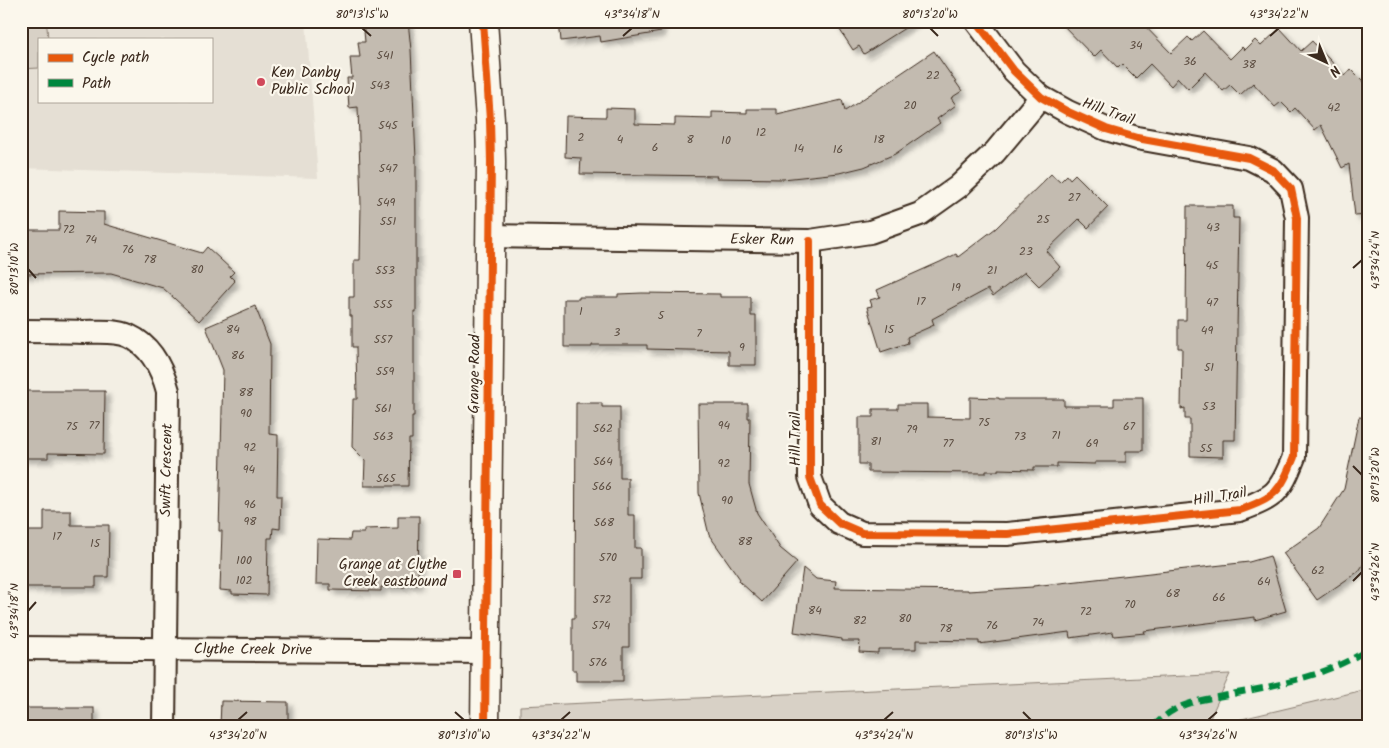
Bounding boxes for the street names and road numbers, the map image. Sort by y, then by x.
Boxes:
street label: Hill Trail [1078,91,1138,133]
street label: Esker Run [730,228,794,253]
street label: Grange Road [462,334,488,414]
street label: Hill Trail [784,412,808,466]
street label: Swift Crescent [154,423,180,517]
street label: Hill Trail [1191,481,1249,513]
street label: Clythe Creek Drive [194,637,312,663]

